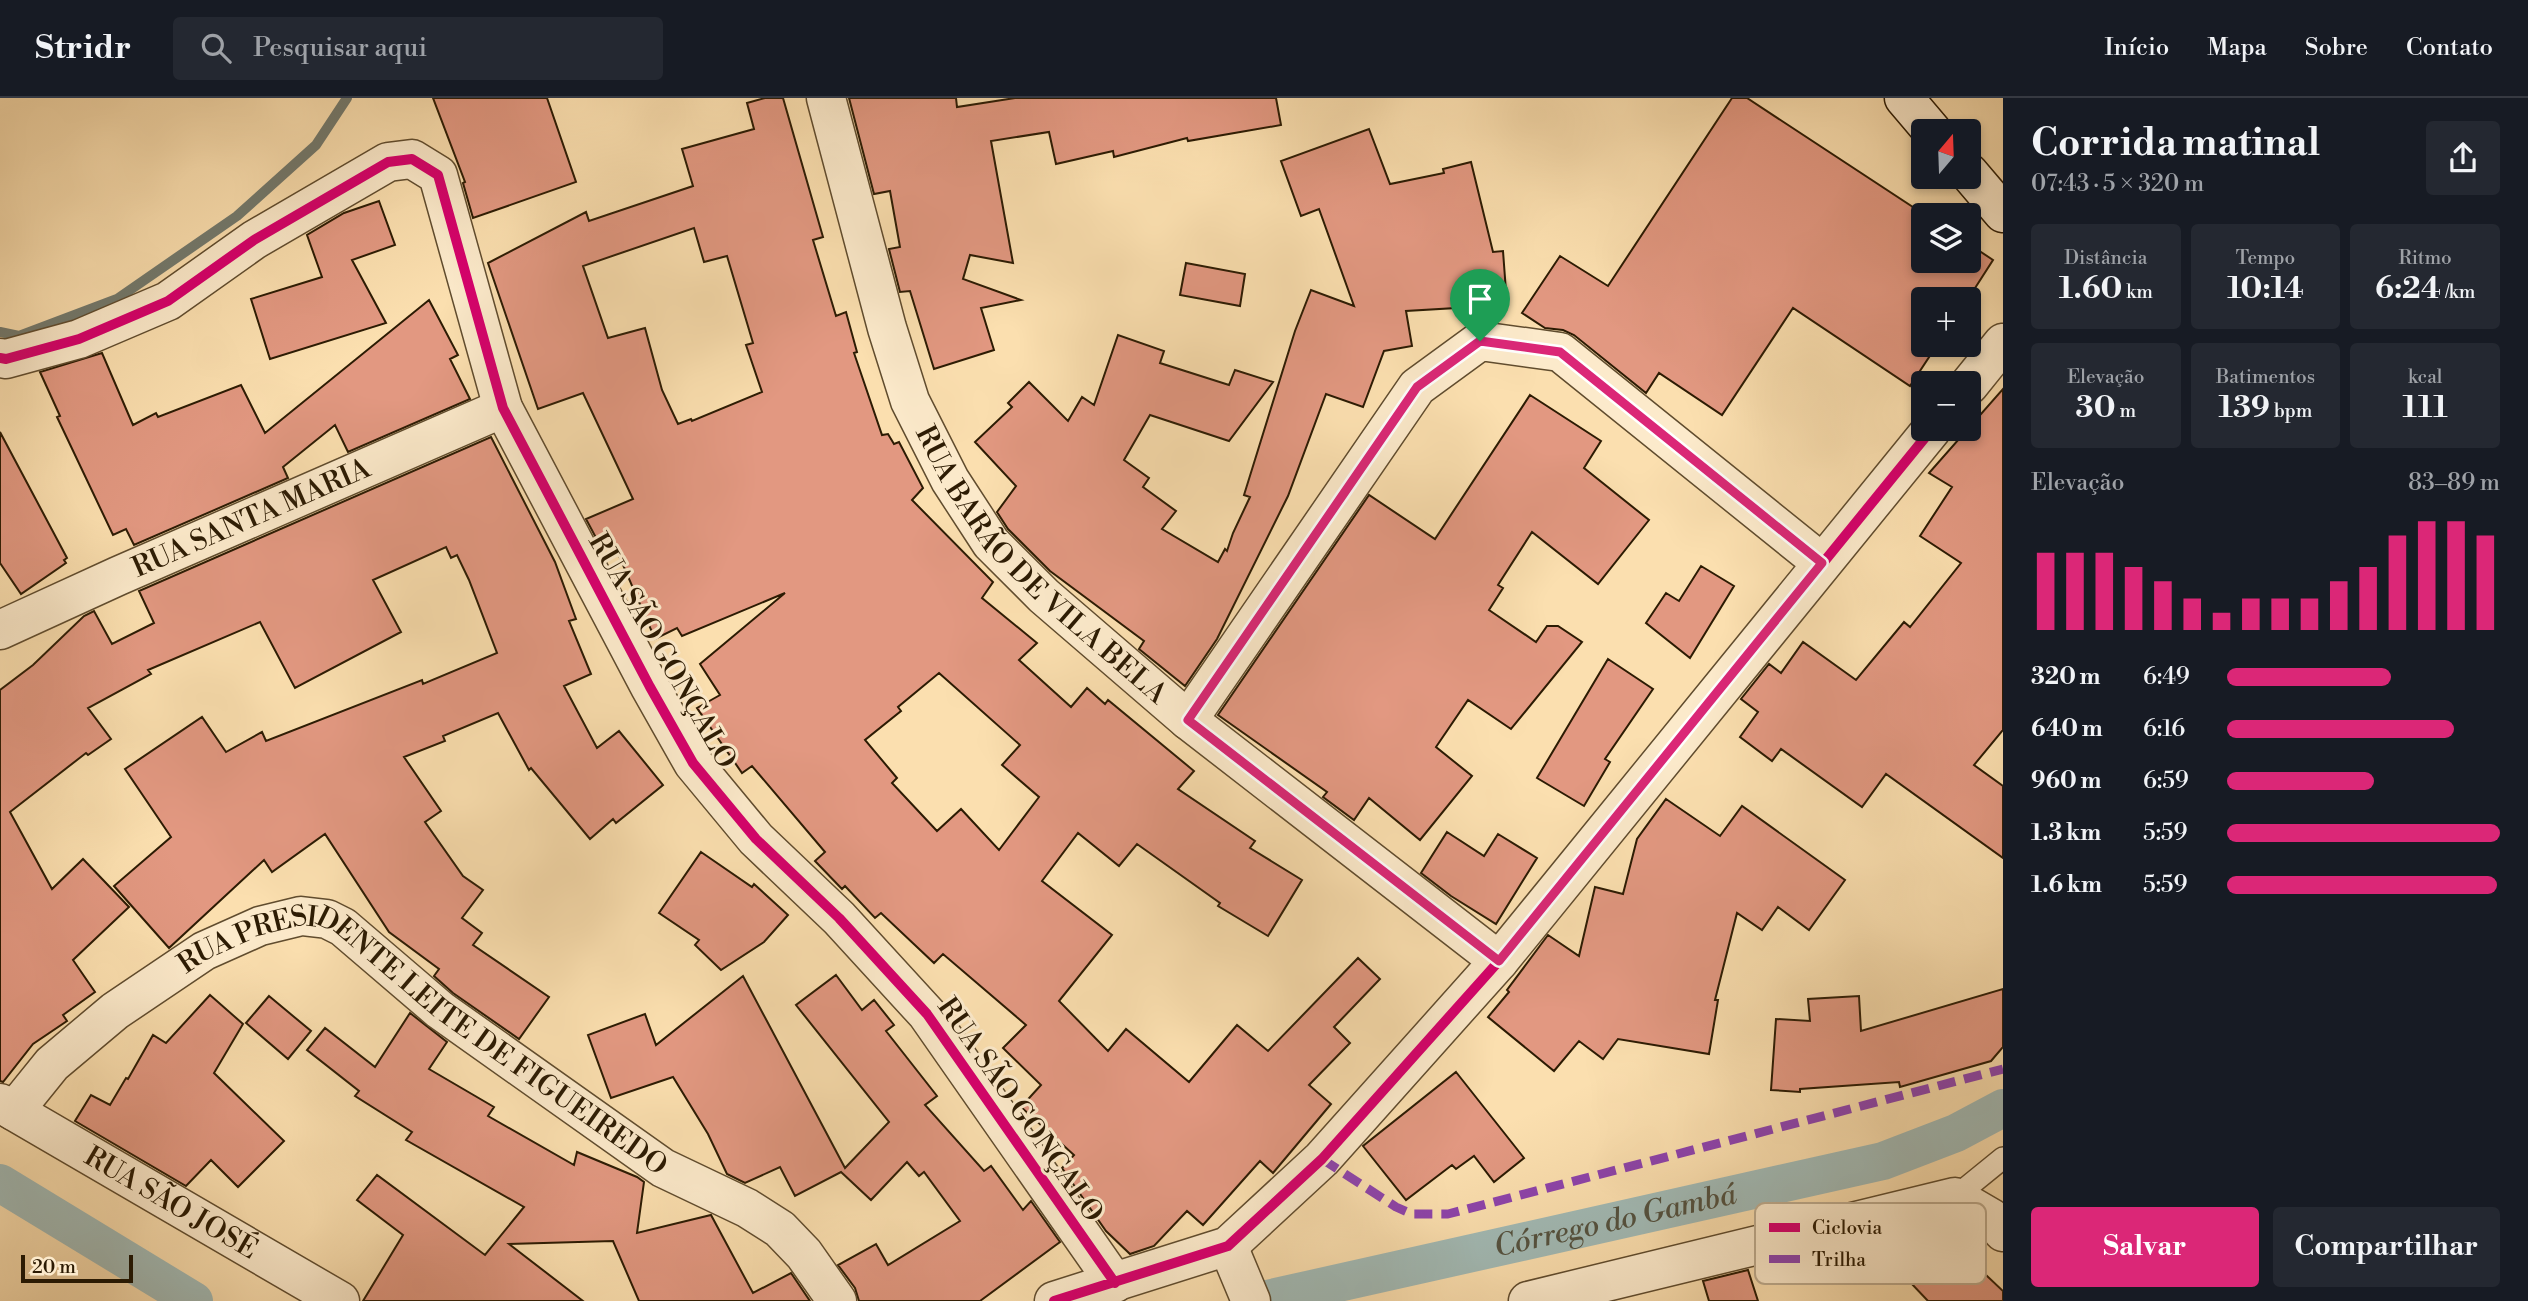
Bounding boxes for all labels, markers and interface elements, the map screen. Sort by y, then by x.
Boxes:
search box [173,17,663,80]
text: Stridr [35,28,131,69]
icon: search [197,29,235,67]
text: Pesquisar aqui [253,32,427,64]
text: Início [2105,33,2169,63]
text: Mapa [2207,33,2267,63]
text: Sobre [2305,33,2368,63]
text: Contato [2406,33,2493,63]
north arrow [1911,119,1981,189]
map controls [1911,119,1981,441]
text: Corrida matinal [2031,120,2320,167]
button: share [2426,121,2500,195]
text: 07:43 · 5 × 320 m [2031,170,2204,198]
button: layers [1911,203,1981,273]
text: Distância [2064,246,2147,270]
text: Tempo [2236,246,2295,270]
text: Ritmo [2399,246,2452,270]
pin [1450,269,1510,341]
text: 1.60 [2059,270,2122,308]
text: 10:14 [2227,270,2304,308]
text: 6:24 [2375,270,2441,308]
icon: arrive [1461,280,1499,318]
text: km [2122,280,2153,304]
text: /km [2441,280,2475,304]
button: + [1911,287,1981,357]
text: Elevação [2067,365,2144,389]
text: Batimentos [2216,365,2315,389]
text: kcal [2408,365,2442,389]
button: − [1911,371,1981,441]
text: 30 [2076,389,2115,427]
text: 139 [2219,389,2270,427]
text: 111 [2403,389,2448,427]
text: m [2115,399,2136,423]
text: bpm [2270,399,2312,423]
street label: RUA BARÃO DE VILA BELA [908,420,1175,712]
street label: RUA SANTA MARIA [127,450,376,585]
text: Elevação [2031,469,2124,497]
text: 83–89 m [2408,469,2500,497]
street label: RUA SÃO GONÇALO [580,526,745,775]
text: 320 m [2031,663,2101,691]
text: 6:49 [2143,663,2190,691]
text: 640 m [2031,715,2103,743]
text: 6:16 [2143,715,2185,743]
text: 960 m [2031,767,2101,795]
text: 6:59 [2143,767,2189,795]
text: 1.3 km [2031,819,2101,847]
text: 5:59 [2143,819,2187,847]
text: 1.6 km [2031,871,2102,899]
text: 5:59 [2143,871,2187,899]
street label: RUA PRESIDENTE LEITE DE FIGUEIREDO [171,898,674,1183]
street label: RUA SÃO GONÇALO [929,990,1112,1229]
street label: RUA SÃO JOSÉ [78,1139,265,1267]
water label: Córrego do Gambá [1490,1175,1741,1267]
legend [1755,1203,1986,1284]
button: Salvar [2031,1207,2259,1287]
button: Compartilhar [2273,1207,2500,1287]
text: Ciclovia [1812,1216,1882,1240]
text: Trilha [1812,1248,1866,1272]
scale bar [21,1252,133,1284]
text: 20 m [32,1255,76,1279]

